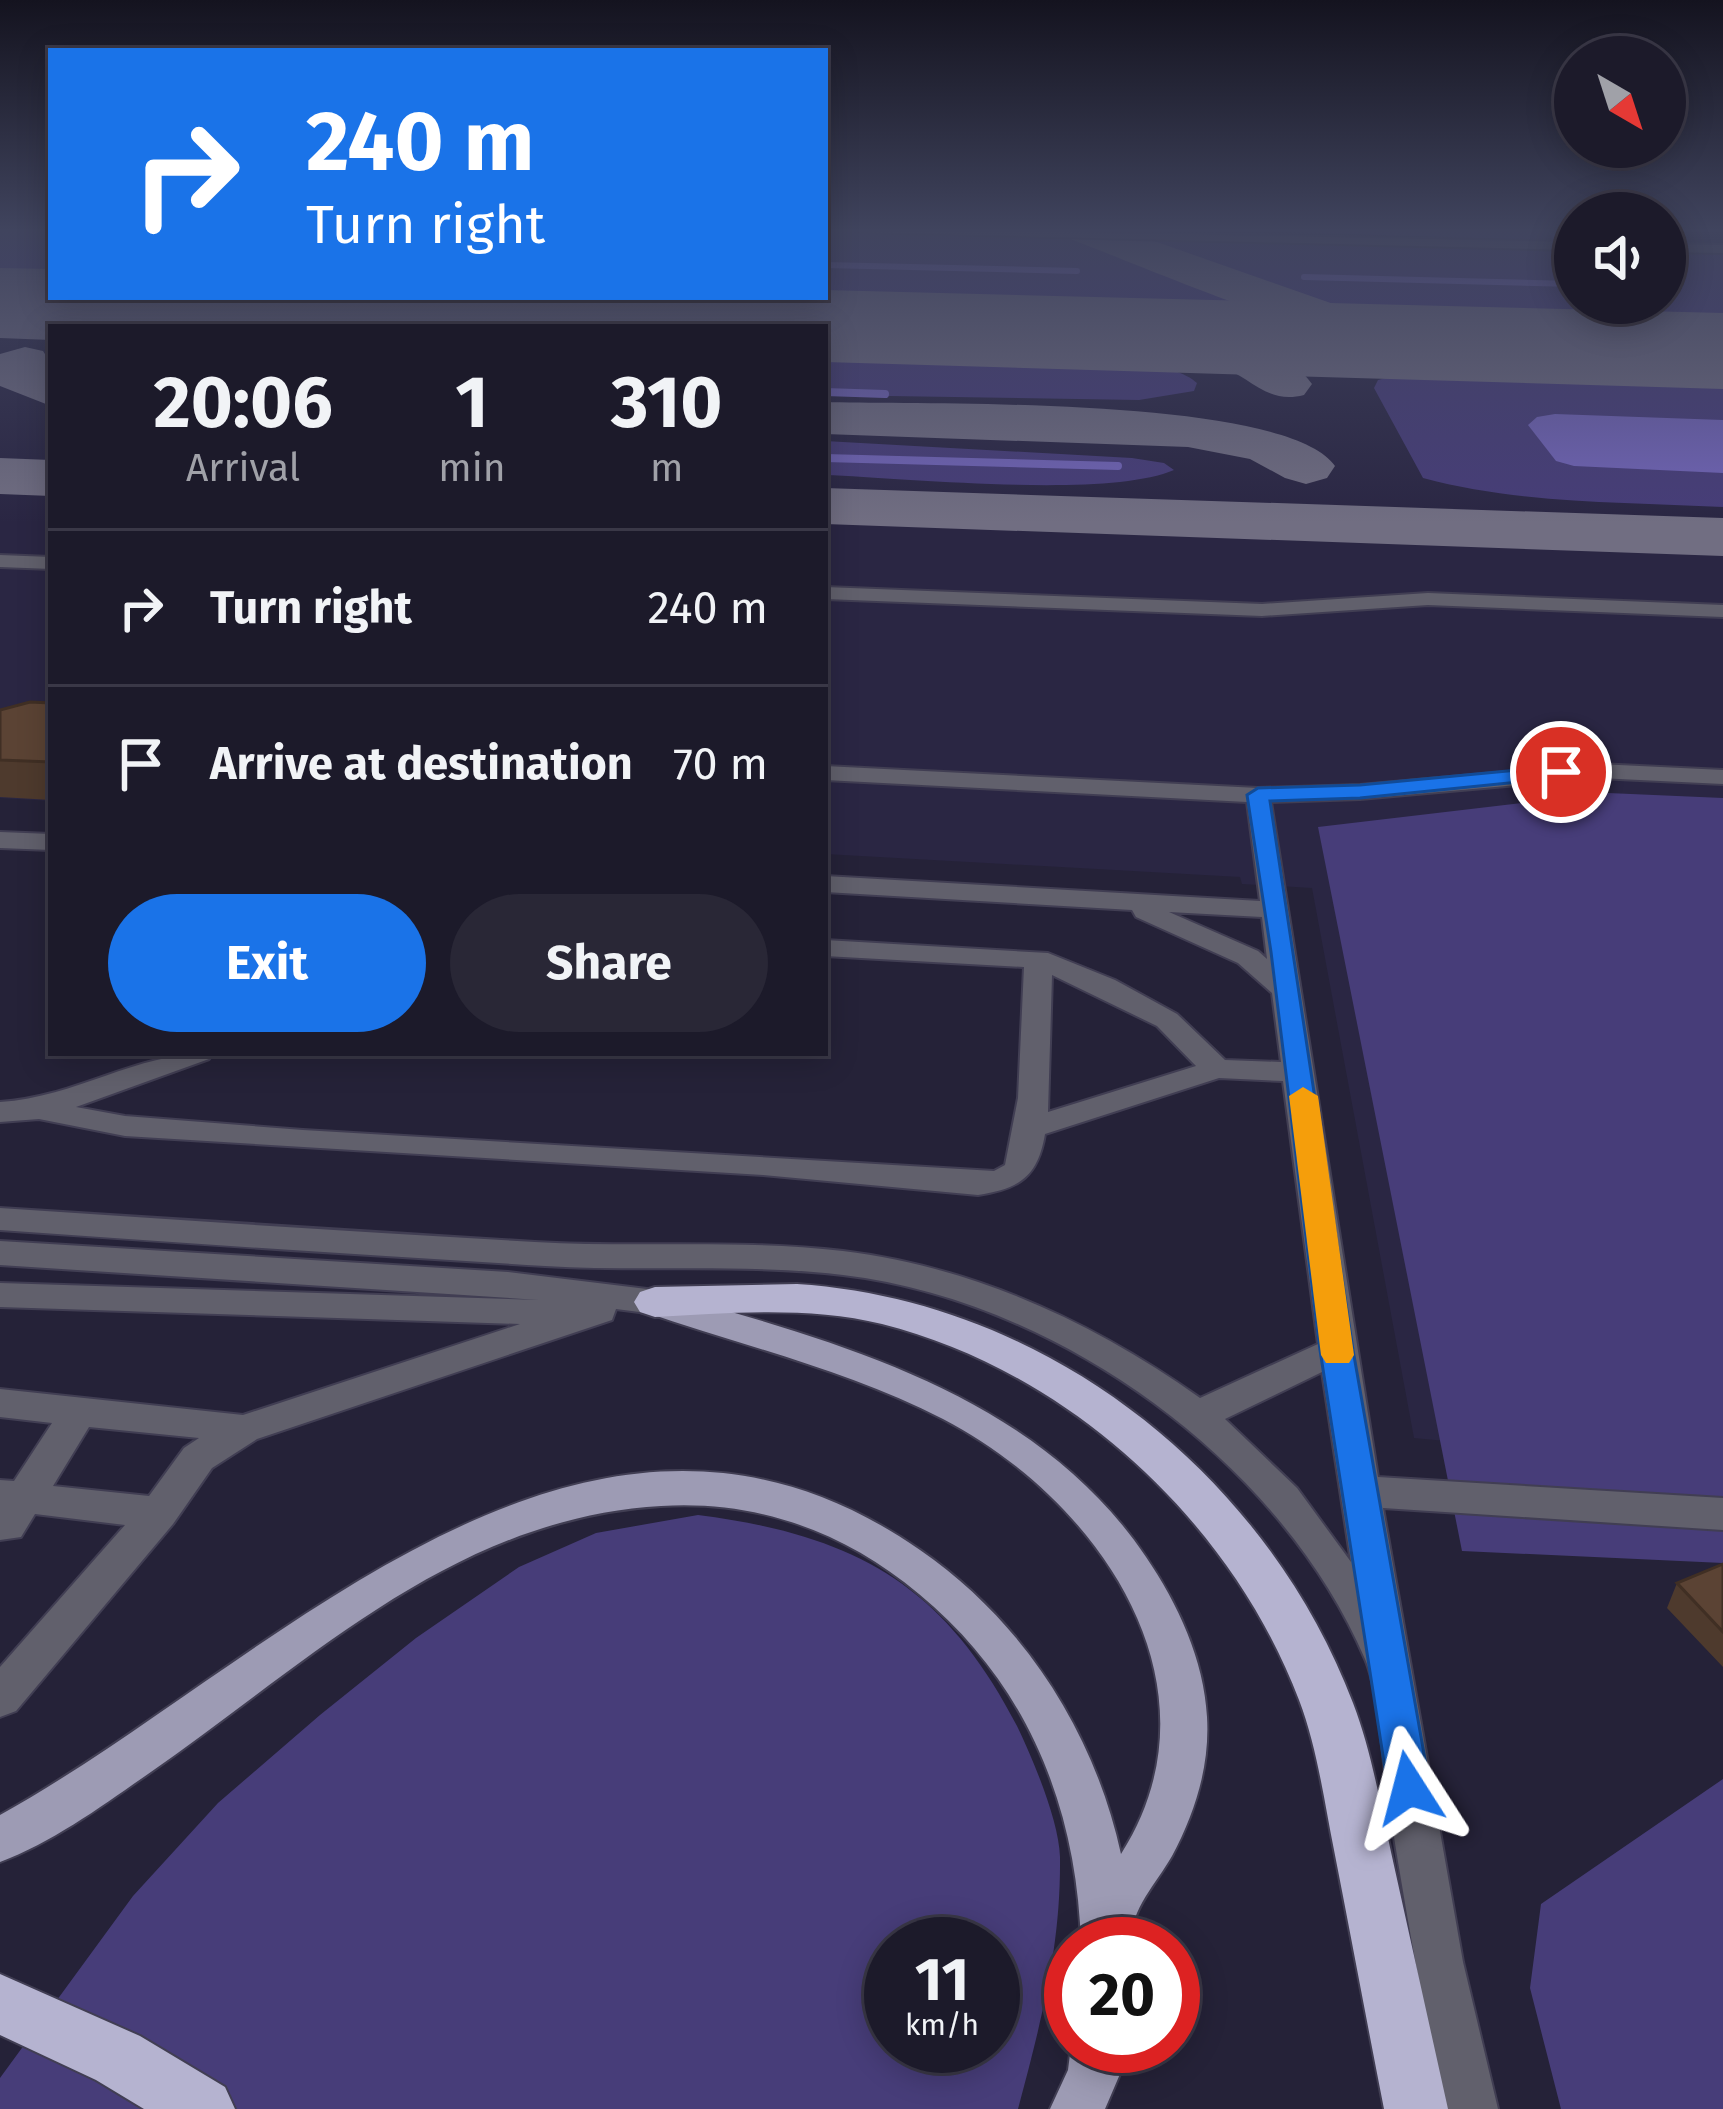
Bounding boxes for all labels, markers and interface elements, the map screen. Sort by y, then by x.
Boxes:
north arrow [1554,36,1686,168]
map controls [1554,36,1686,324]
text: 240 m [306,91,534,192]
icon: right [108,96,264,252]
button: sound [1554,192,1686,324]
text: Turn right [306,193,545,257]
text: 20:06 [153,360,333,446]
text: 1 [455,360,489,446]
text: 310 [611,360,722,446]
text: Arrival [186,445,300,491]
text: min [438,445,506,491]
text: m [650,445,684,491]
icon: right [108,575,174,641]
text: Turn right [210,581,412,635]
text: 240 m [647,581,768,635]
pin [1510,721,1612,823]
icon: arrive [108,731,174,797]
text: Arrive at destination [210,737,633,791]
text: 70 m [673,737,768,791]
icon: arrive [1528,739,1594,805]
button: Exit [108,894,426,1032]
button: Share [450,894,768,1032]
position arrow [1346,1725,1472,1851]
speed limit sign: 20 [1044,1917,1200,2073]
text: 11 [915,1944,969,2016]
text: km/h [905,2007,979,2043]

